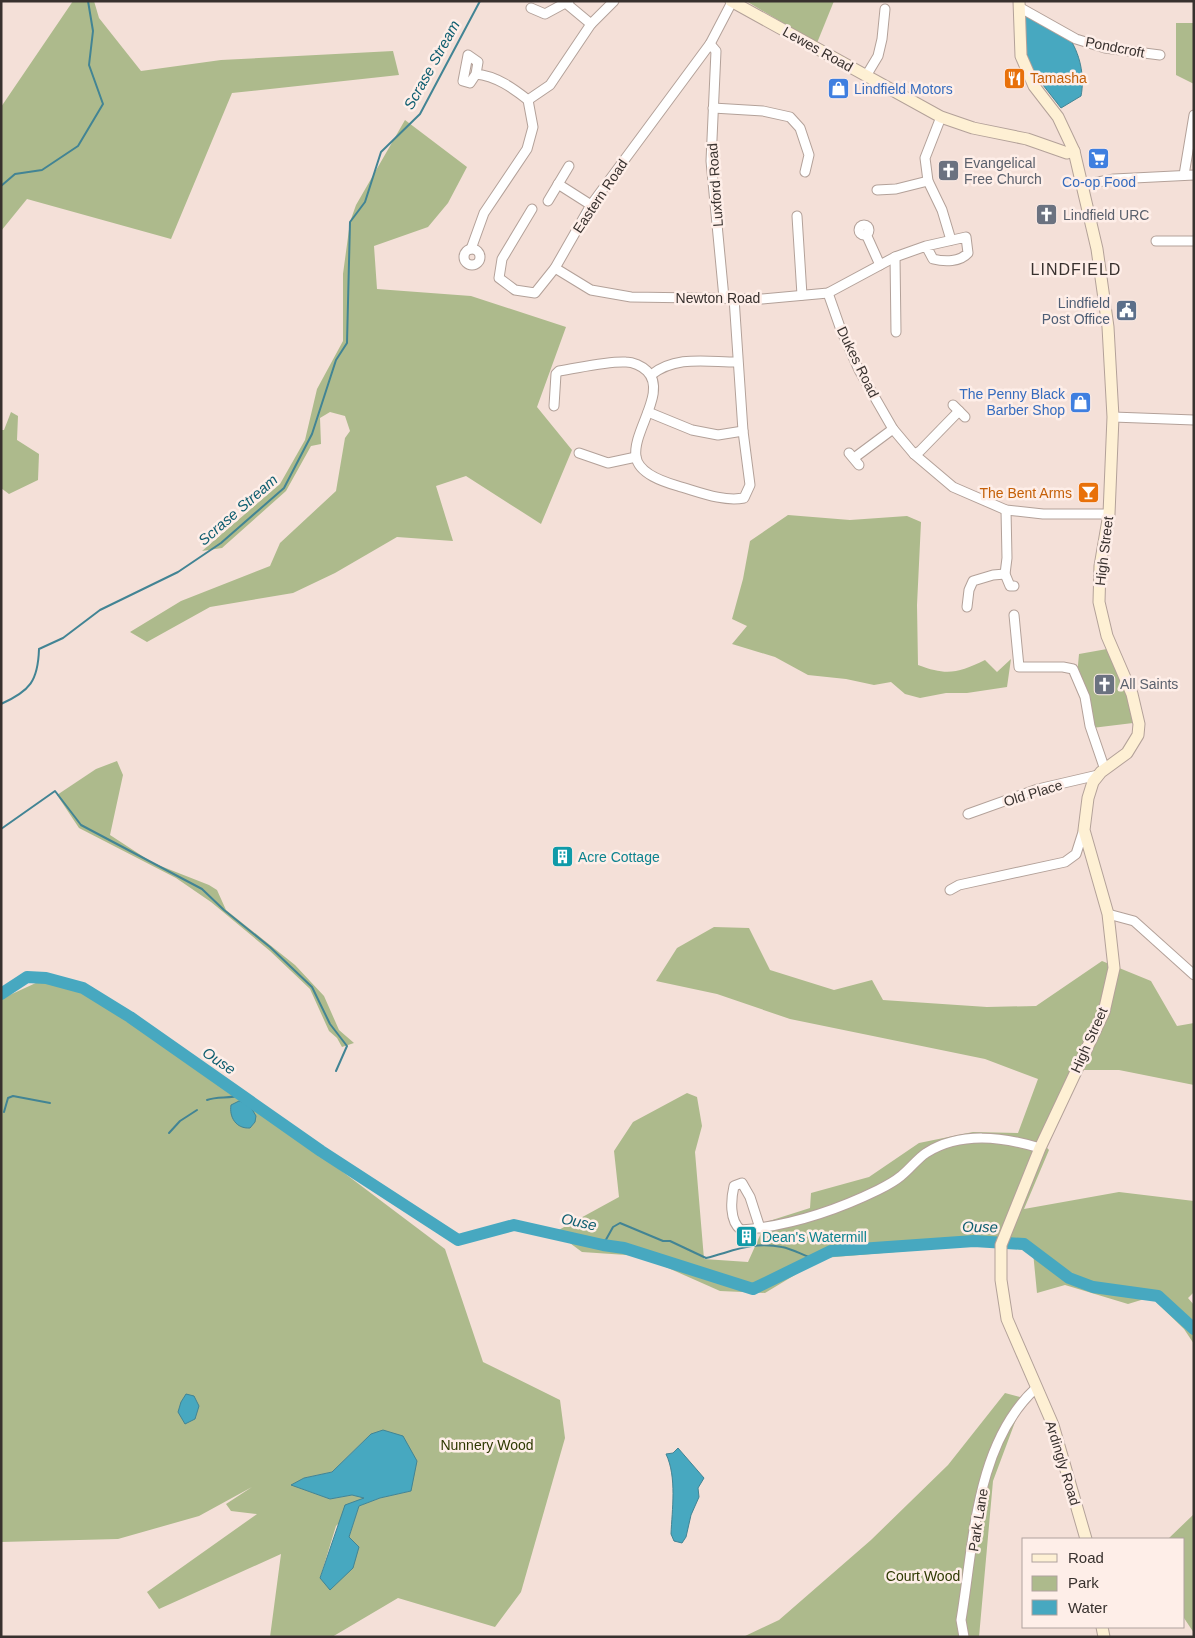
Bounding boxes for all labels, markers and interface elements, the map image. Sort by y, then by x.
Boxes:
water label: Scrase Stream [400,17,463,112]
street label: Lewes Road [780,23,856,75]
street label: Pondcroft [1084,33,1146,61]
restaurant icon: Tamasha [1002,66,1026,90]
place label: Tamasha [1030,70,1087,86]
shop icon: Lindfield Motors [826,77,850,101]
place label: Lindfield Motors [854,81,953,97]
street label: Luxford Road [704,143,726,227]
supermarket icon: Co-op Food [1087,147,1111,171]
place label: Evangelical Free Church [964,155,1042,187]
street label: Eastern Road [569,156,631,236]
church icon: Evangelical Free Church [936,159,960,183]
place label: Co-op Food [1062,174,1136,190]
church icon: Lindfield URC [1035,203,1059,227]
place label: Lindfield URC [1063,207,1149,223]
district label: LINDFIELD [1031,261,1121,278]
street label: Newton Road [676,290,760,306]
place label: Lindfield Post Office [1042,295,1110,327]
public building icon: Lindfield Post Office [1114,299,1138,323]
street label: Dukes Road [834,324,882,400]
place label: The Penny Black Barber Shop [959,386,1066,418]
shop icon: The Penny Black Barber Shop [1069,390,1093,414]
water label: Scrase Stream [195,471,281,549]
bar icon: The Bent Arms [1076,481,1100,505]
place label: The Bent Arms [979,485,1072,501]
street label: High Street [1092,515,1116,587]
church icon: All Saints [1092,672,1116,696]
place label: All Saints [1120,676,1178,692]
street label: Old Place [1002,776,1065,810]
building icon: Acre Cottage [550,845,574,869]
place label: Acre Cottage [578,849,660,865]
street label: High Street [1067,1005,1111,1075]
water label: Ouse [200,1044,239,1078]
water label: Ouse [560,1209,598,1234]
water label: Ouse [962,1218,998,1235]
building icon: Dean's Watermill [734,1225,758,1249]
place label: Dean's Watermill [762,1229,867,1245]
street label: Ardingly Road [1042,1419,1084,1507]
park label: Nunnery Wood [440,1437,534,1453]
street label: Park Lane [965,1487,991,1553]
legend [1022,1538,1185,1628]
text: Road [1068,1549,1104,1566]
park label: Court Wood [886,1568,960,1584]
text: Park [1068,1574,1099,1591]
text: Water [1068,1599,1107,1616]

